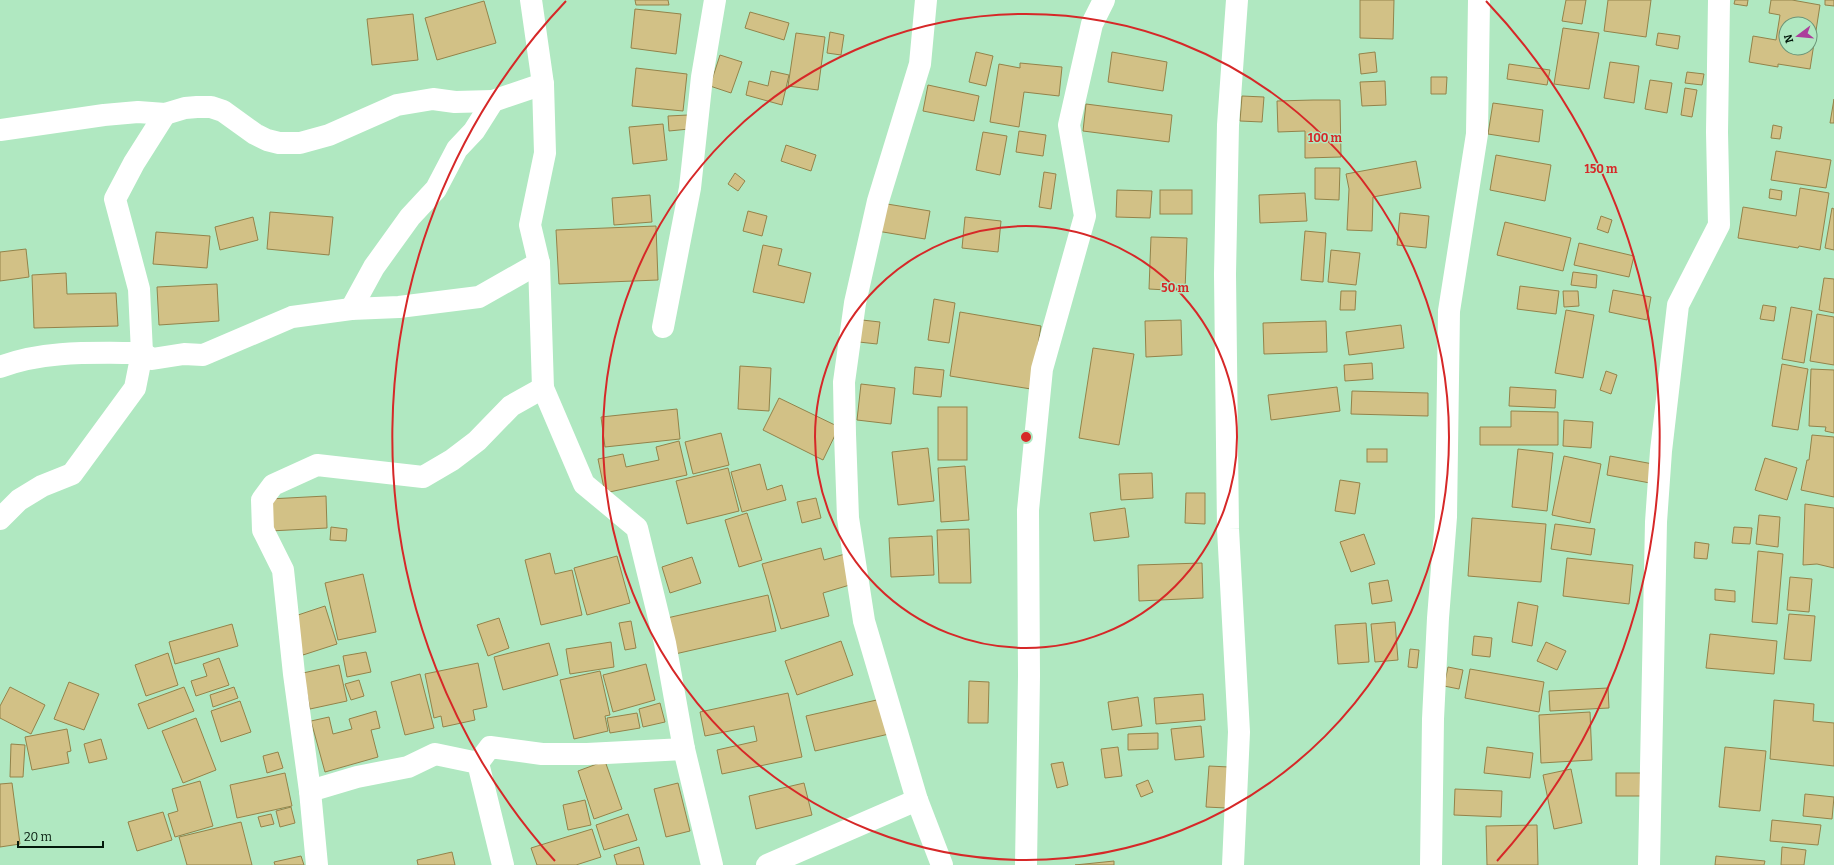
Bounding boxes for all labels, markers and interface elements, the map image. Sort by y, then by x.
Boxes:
north arrow [1778,16,1818,56]
text: N [1781,32,1796,44]
text: 100 m [1308,131,1343,145]
text: 150 m [1585,162,1618,176]
text: 50 m [1161,281,1189,295]
centre of rings [1019,430,1033,444]
scale bar [18,823,103,849]
text: 20 m [24,830,53,844]

